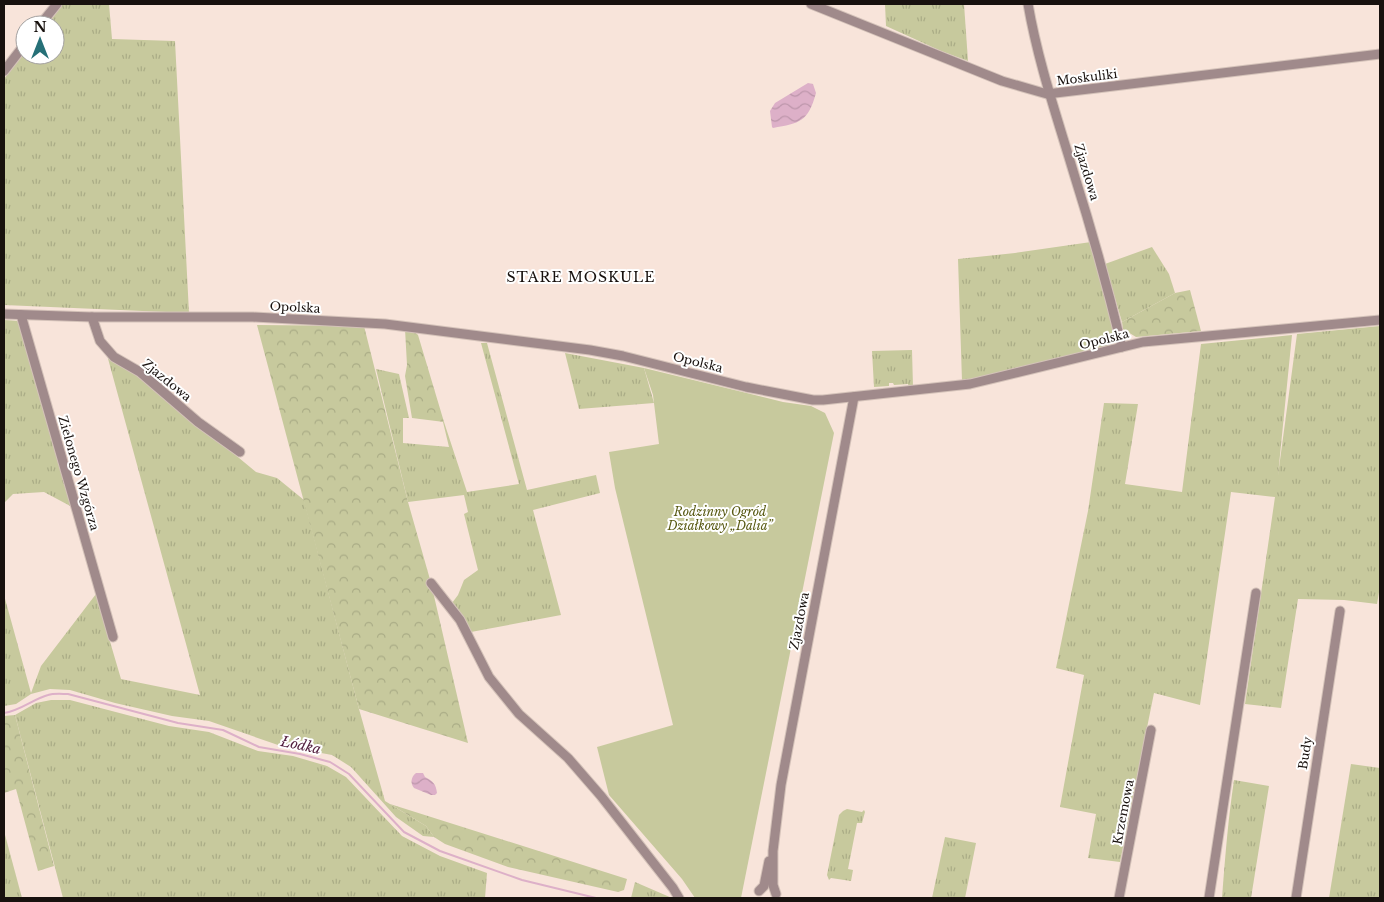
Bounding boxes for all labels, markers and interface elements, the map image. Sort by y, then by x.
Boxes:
north arrow [15,15,65,65]
text: N [33,18,47,36]
street label: Moskuliki [1056,66,1118,88]
street label: Zjazdowa [1071,142,1103,203]
district label: STARE MOSKULE [507,268,655,286]
street label: Opolska [269,298,321,316]
street label: Opolska [1078,326,1131,352]
street label: Opolska [672,349,725,375]
street label: Zjazdowa [140,356,195,404]
street label: Zielonego Wzgórza [55,414,103,533]
park label: Rodzinny Ogród Działkowy „Dalia” [666,504,774,533]
street label: Zjazdowa [786,590,812,651]
water label: Łódka [278,732,323,758]
street label: Budy [1295,735,1315,770]
street label: Krzemowa [1109,778,1137,846]

